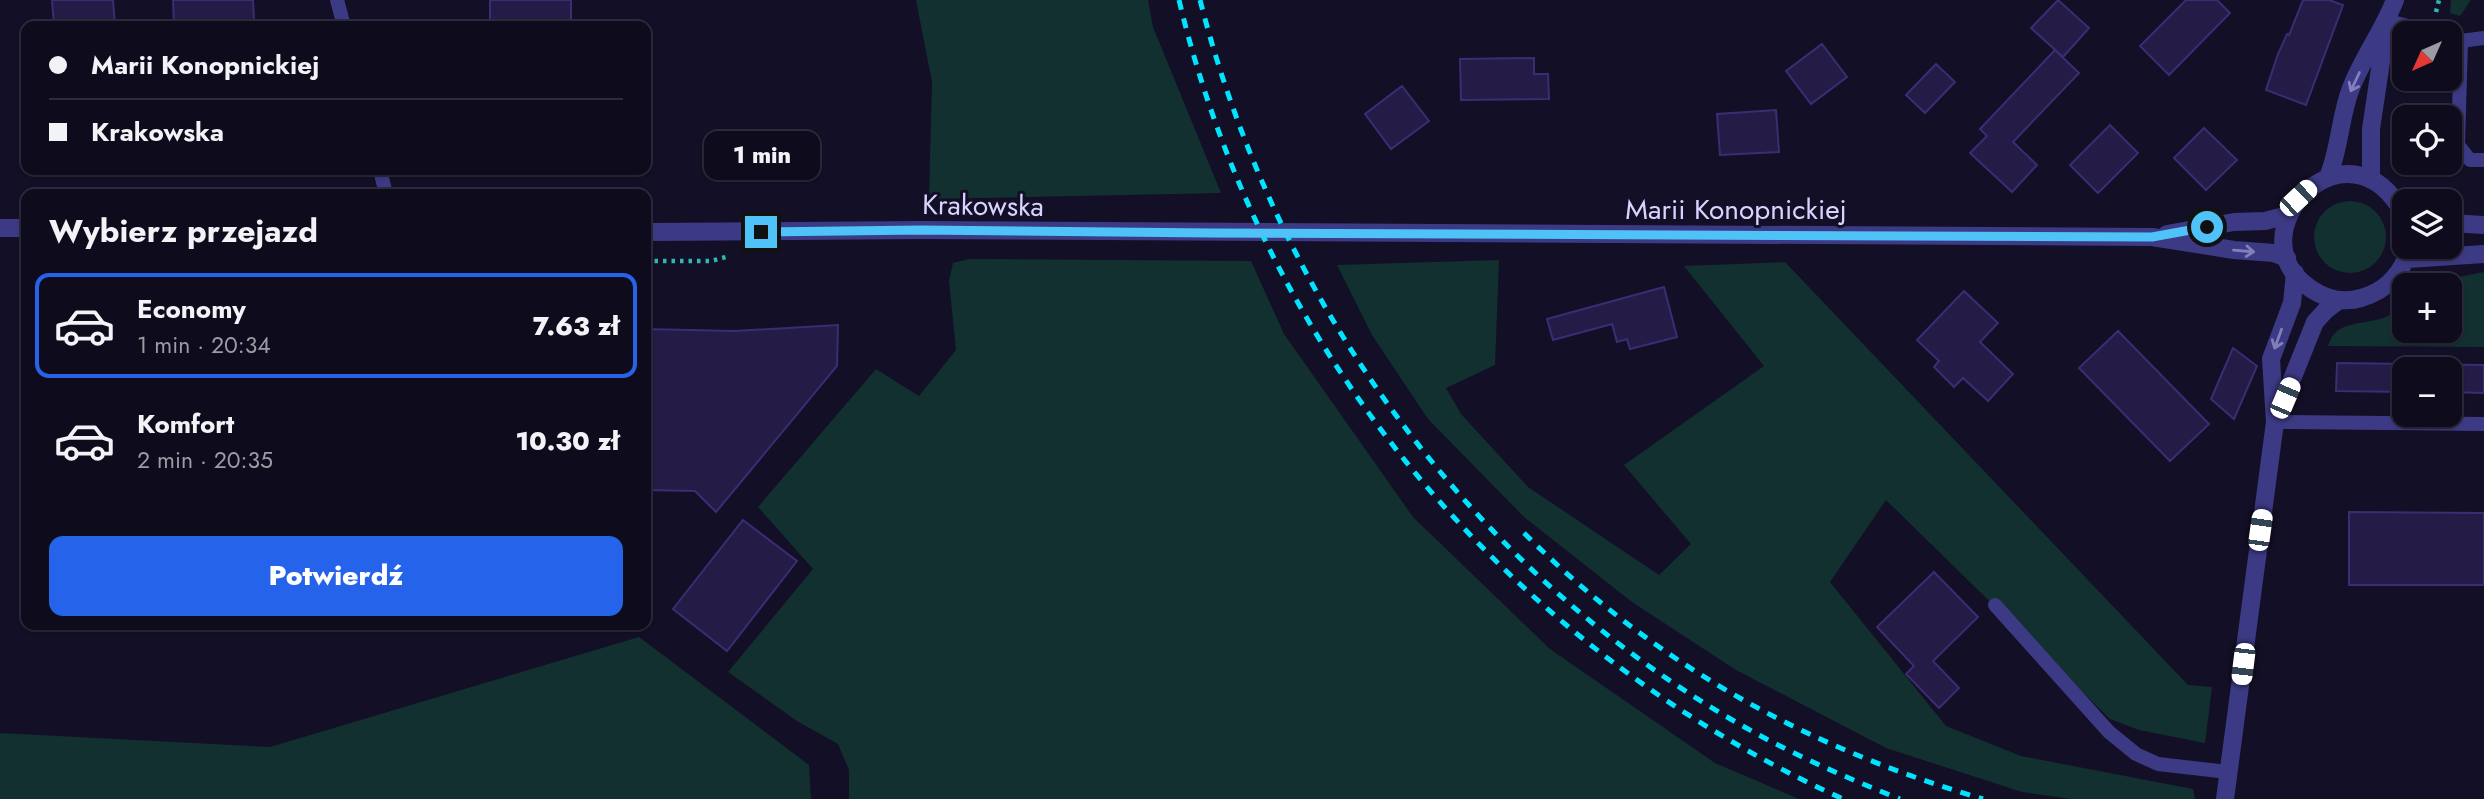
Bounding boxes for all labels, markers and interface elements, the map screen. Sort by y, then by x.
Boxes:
north arrow [2392,21,2462,91]
map controls [2392,21,2462,427]
text: Marii Konopnickiej [91,46,319,84]
one-way arrow [2348,71,2361,92]
button: locate [2392,105,2462,175]
text: Krakowska [91,113,224,151]
callout: 1 min [703,131,819,180]
text: 1 min [733,138,791,172]
car [2276,176,2321,220]
street label: Krakowska [922,184,1044,227]
street label: Marii Konopnickiej [1625,189,1847,230]
button: layers [2392,189,2462,259]
text: Wybierz przejazd [49,208,318,254]
route start [2191,211,2223,243]
route end [745,216,777,248]
one-way arrow [2232,245,2255,258]
button: + [2392,273,2462,343]
text: Economy [137,290,246,328]
icon: car [53,294,116,357]
text: 7.63 zł [533,307,619,345]
one-way arrow [2270,327,2283,349]
text: 1 min · 20:34 [137,328,271,362]
button: − [2392,357,2462,427]
car [2268,375,2303,421]
text: Komfort [137,405,234,443]
icon: car [53,409,116,472]
text: 10.30 zł [515,422,619,460]
text: 2 min · 20:35 [137,443,273,477]
car [2247,508,2274,552]
button: Potwierdź [49,536,623,616]
car [2231,642,2256,686]

